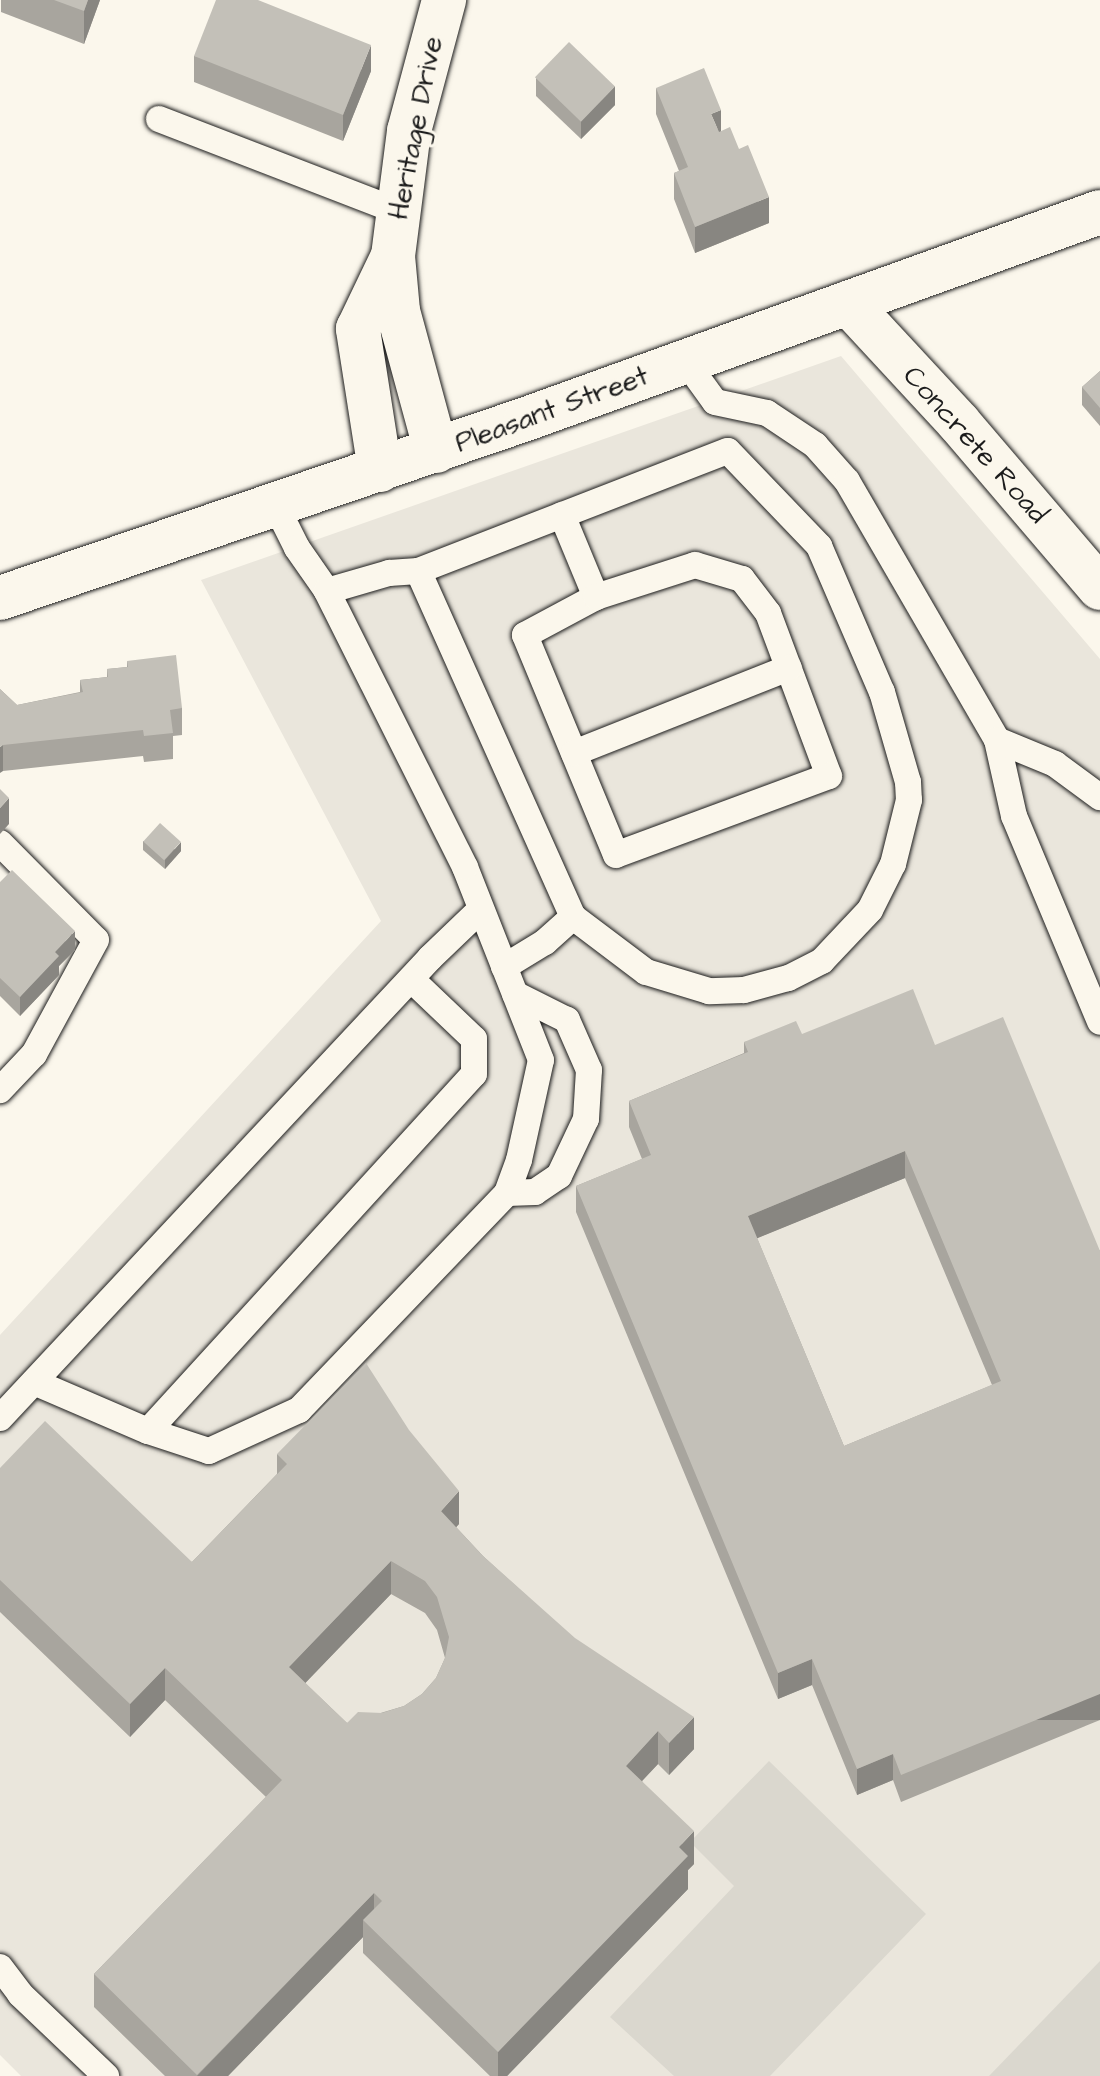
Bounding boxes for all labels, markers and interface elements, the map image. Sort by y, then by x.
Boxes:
street label: Heritage Drive [382,34,450,222]
street label: Concrete Road [896,359,1054,531]
street label: Pleasant Street [451,360,653,460]

